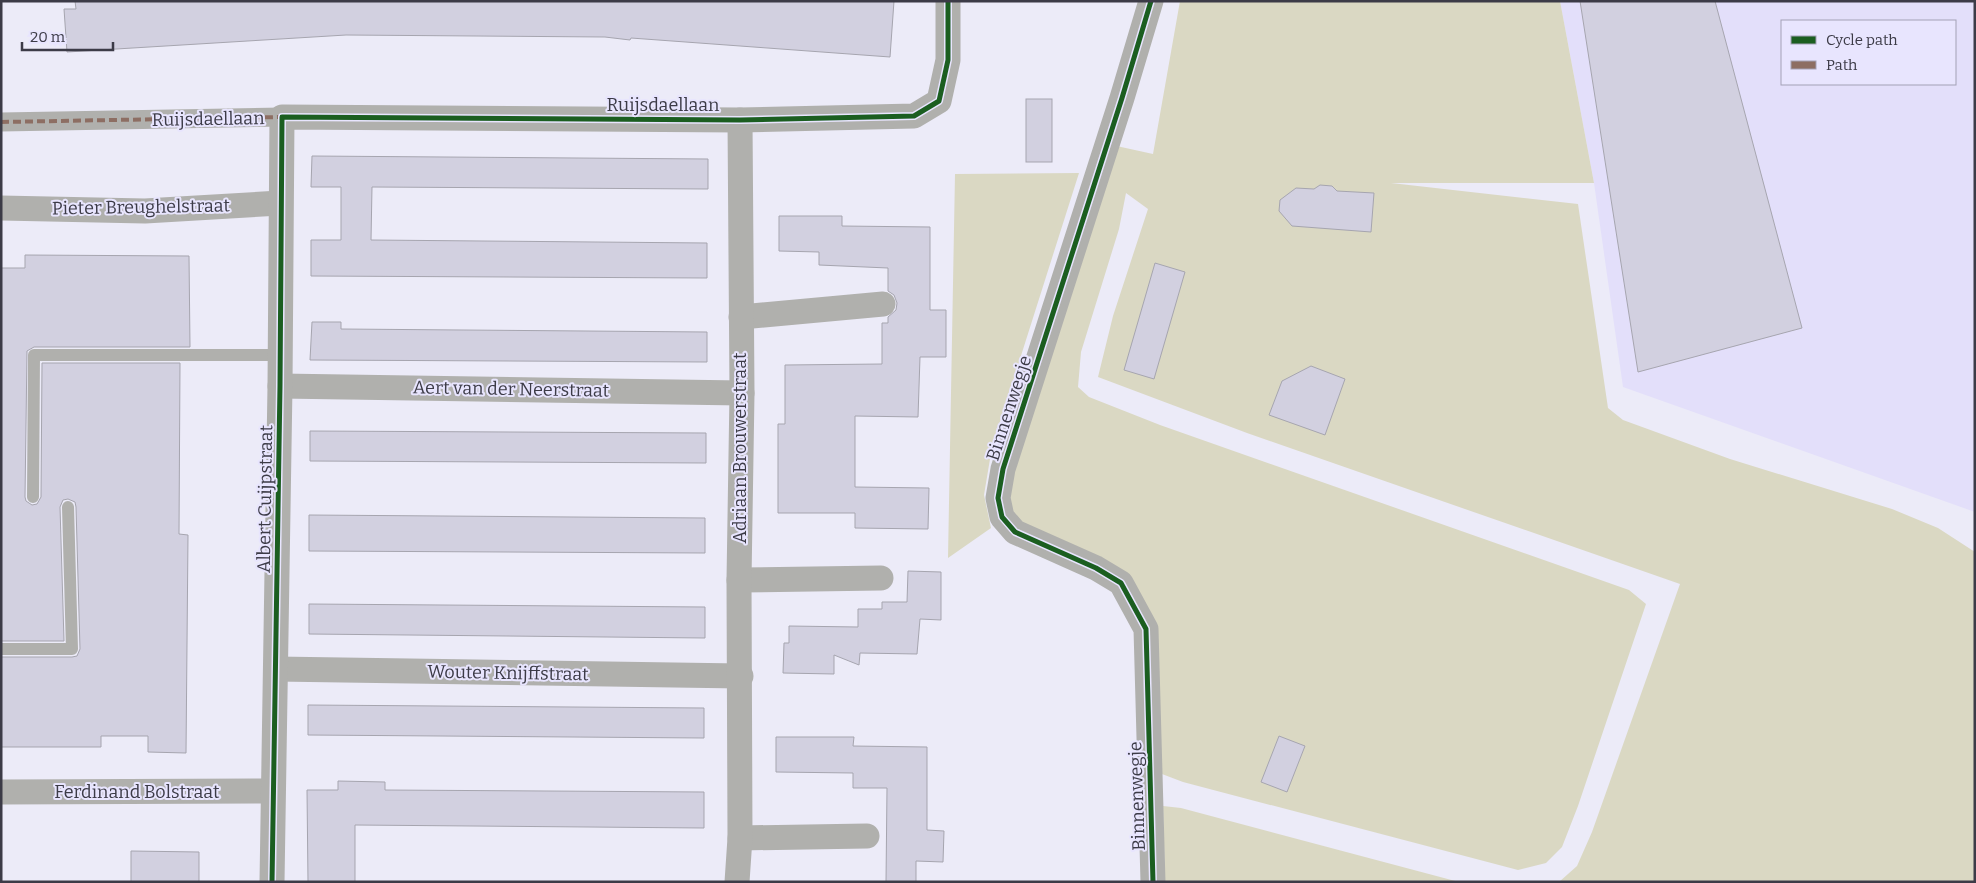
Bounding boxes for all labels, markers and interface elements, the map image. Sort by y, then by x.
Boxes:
scale bar [22,20,114,52]
legend [1781,20,1956,85]
text: 20 m [30,28,66,46]
text: Cycle path [1826,31,1898,49]
text: Path [1826,56,1858,74]
street label: Ruijsdaellaan [607,94,720,116]
street label: Ruijsdaellaan [151,107,265,131]
street label: Pieter Breughelstraat [52,194,231,220]
street label: Adriaan Brouwerstraat [729,352,751,544]
street label: Binnenwegje [982,353,1036,463]
street label: Aert van der Neerstraat [413,376,610,402]
street label: Albert Cuijpstraat [253,424,277,573]
street label: Wouter Knijffstraat [427,661,589,685]
street label: Binnenwegje [1124,741,1150,851]
street label: Ferdinand Bolstraat [54,781,220,803]

